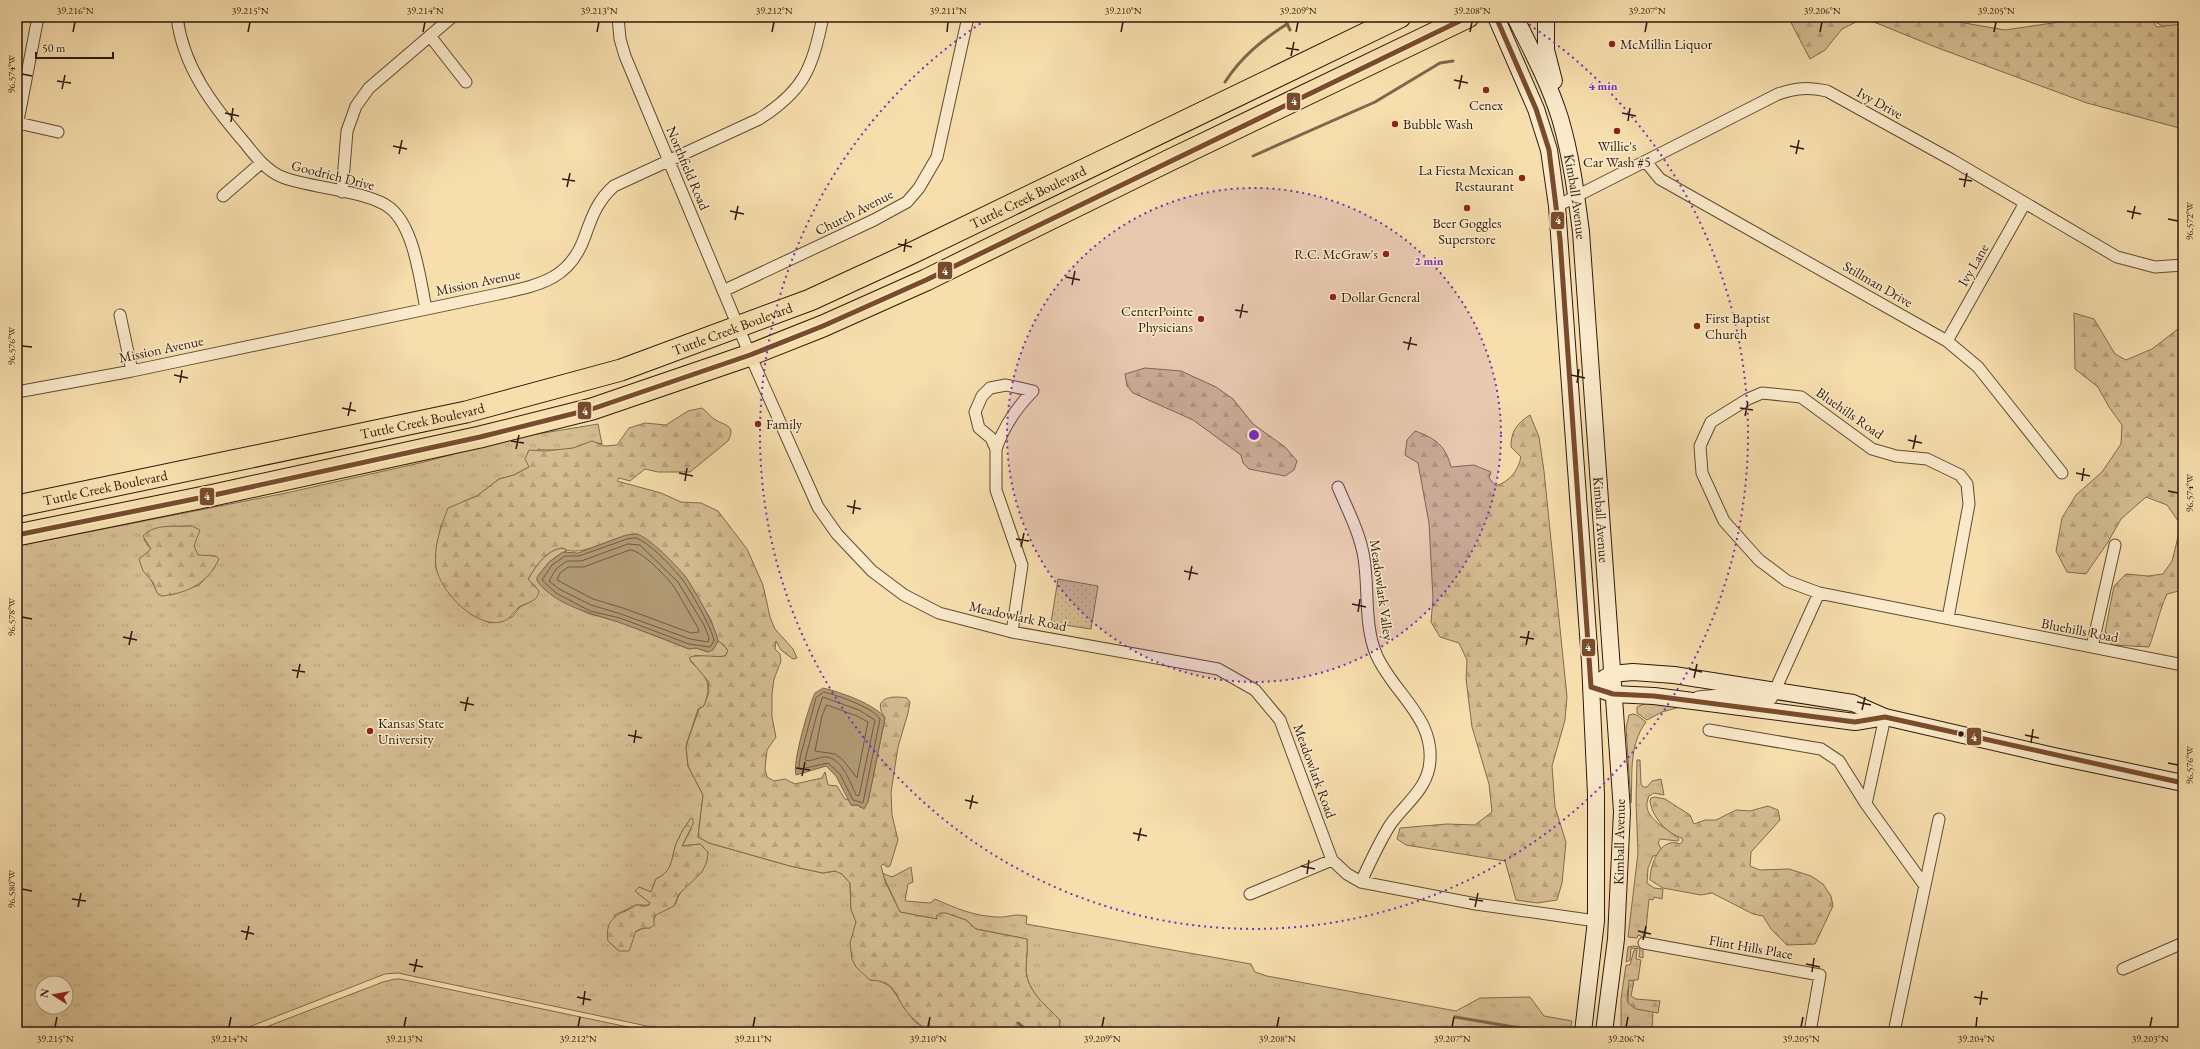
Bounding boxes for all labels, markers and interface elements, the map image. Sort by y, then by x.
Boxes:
text: 39.216°N [56,4,94,17]
text: 39.215°N [231,4,269,17]
text: 39.214°N [406,4,444,17]
text: 39.213°N [580,4,618,17]
text: 39.212°N [755,4,793,17]
text: 39.211°N [929,4,967,17]
text: 39.210°N [1104,4,1142,17]
text: 39.209°N [1279,4,1317,17]
text: 39.208°N [1453,4,1491,17]
text: 39.207°N [1628,4,1666,17]
text: 39.206°N [1803,4,1841,17]
text: 39.205°N [1977,4,2015,17]
scale bar [36,34,113,60]
place label: McMillin Liquor [1620,35,1713,53]
marker: McMillin Liquor [1607,39,1617,49]
text: 50 m [42,40,66,56]
text: 96.574°W [5,54,18,93]
text: 4 min [1588,78,1618,94]
street label: Ivy Drive [1854,83,1907,123]
marker: Cenex [1481,85,1491,95]
line badge: 4 [1286,92,1301,111]
text: 4 [1291,94,1297,108]
place label: Cenex [1469,96,1503,114]
place label: Bubble Wash [1403,115,1473,133]
marker: Bubble Wash [1390,119,1400,129]
street label: Northfield Road [662,123,714,214]
marker: Willie's Car Wash #5 [1612,126,1622,136]
place label: Willie's Car Wash #5 [1583,137,1651,171]
street label: Kimball Avenue [1560,152,1591,241]
street label: Goodrich Drive [290,156,377,194]
street label: Tuttle Creek Boulevard [967,161,1090,233]
place label: La Fiesta Mexican Restaurant [1419,161,1515,195]
marker: La Fiesta Mexican Restaurant [1517,173,1527,183]
street label: Church Avenue [812,184,896,239]
text: 96.572°W [2183,201,2196,240]
marker: Beer Goggles Superstore [1462,203,1472,213]
line badge: 4 [1550,211,1565,230]
text: 4 [1555,213,1561,227]
place label: Beer Goggles Superstore [1432,214,1502,248]
street label: Ivy Lane [1954,240,1993,290]
place label: R.C. McGraw's [1294,245,1378,263]
marker: R.C. McGraw's [1381,249,1391,259]
text: 2 min [1414,253,1444,269]
street label: Stillman Drive [1840,257,1917,311]
line badge: 4 [937,261,953,280]
street label: Mission Avenue [434,264,522,300]
text: 4 [942,264,948,278]
place label: Dollar General [1341,288,1421,306]
marker: Dollar General [1328,292,1338,302]
street label: Tuttle Creek Boulevard [670,298,796,359]
place label: CenterPointe Physicians [1121,302,1194,336]
place label: First Baptist Church [1705,309,1770,343]
marker: CenterPointe Physicians [1196,314,1206,324]
marker: First Baptist Church [1692,321,1702,331]
text: 96.576°W [5,326,18,365]
street label: Mission Avenue [117,331,205,367]
street label: Bluehills Road [1813,383,1888,443]
street label: Tuttle Creek Boulevard [358,398,487,443]
line badge: 4 [577,401,592,420]
text: 4 [582,404,588,418]
place label: Family [766,415,803,433]
marker: Family [753,419,763,429]
centre of rings [1247,428,1261,442]
street label: Tuttle Creek Boulevard [41,466,170,509]
text: 96.574°W [2183,473,2196,512]
street label: Kimball Avenue [1589,476,1613,564]
line badge: 4 [199,487,215,506]
text: 4 [204,489,210,503]
street label: Meadowlark Valley [1366,538,1398,642]
text: 96.578°W [5,597,18,636]
street label: Meadowlark Road [968,597,1069,635]
street label: Bluehills Road [2040,614,2121,646]
line badge: 4 [1581,638,1596,657]
text: 4 [1585,640,1591,654]
place label: Kansas State University [378,714,445,748]
street label: Meadowlark Road [1290,721,1341,821]
marker: Kansas State University [365,726,375,736]
line badge: 4 [1966,727,1982,746]
unlabelled marker [1956,729,1966,739]
text: 4 [1971,730,1977,744]
text: 96.576°W [2183,745,2196,784]
street label: Kimball Avenue [1609,798,1629,885]
text: 96.580°W [5,869,18,908]
street label: Flint Hills Place [1708,931,1795,963]
north arrow [34,975,74,1015]
text: N [36,987,52,999]
text: 39.215°N [36,1032,74,1045]
text: 39.214°N [210,1032,248,1045]
text: 39.213°N [385,1032,423,1045]
text: 39.212°N [559,1032,597,1045]
text: 39.211°N [734,1032,772,1045]
text: 39.210°N [909,1032,947,1045]
text: 39.209°N [1083,1032,1121,1045]
text: 39.208°N [1258,1032,1296,1045]
text: 39.207°N [1433,1032,1471,1045]
text: 39.206°N [1607,1032,1645,1045]
text: 39.205°N [1782,1032,1820,1045]
text: 39.204°N [1957,1032,1995,1045]
text: 39.203°N [2131,1032,2169,1045]

